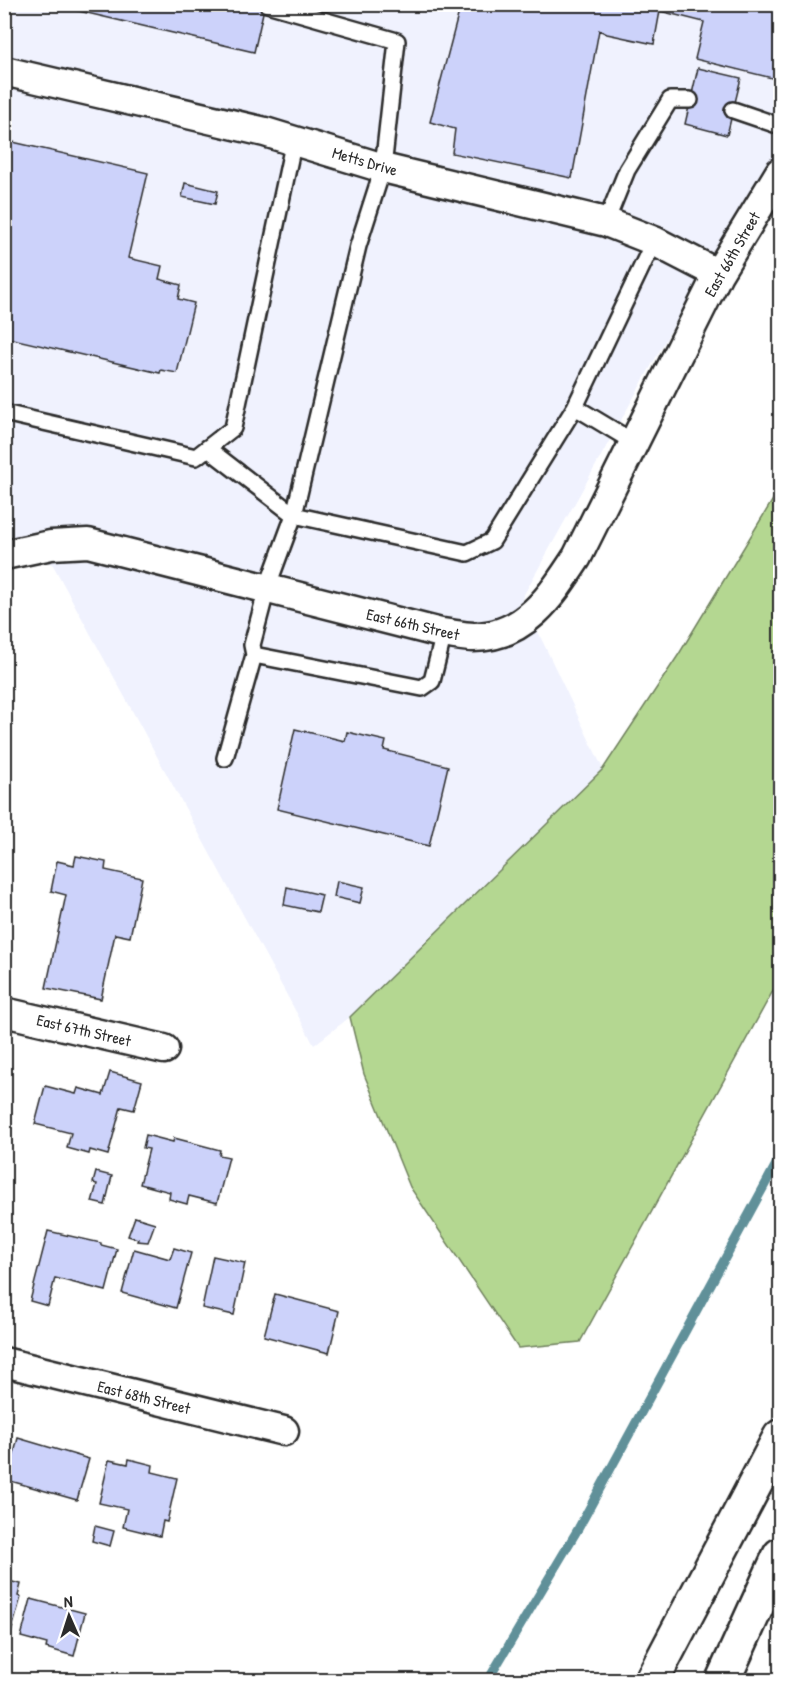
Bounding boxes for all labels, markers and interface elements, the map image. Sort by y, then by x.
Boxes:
street label: Metts Drive [330,141,401,181]
street label: East 66th Street [699,207,765,300]
street label: East 66th Street [364,603,462,645]
street label: East 67th Street [35,1008,134,1052]
street label: East 68th Street [95,1375,193,1419]
north arrow [39,1586,99,1646]
text: N [63,1590,74,1612]

